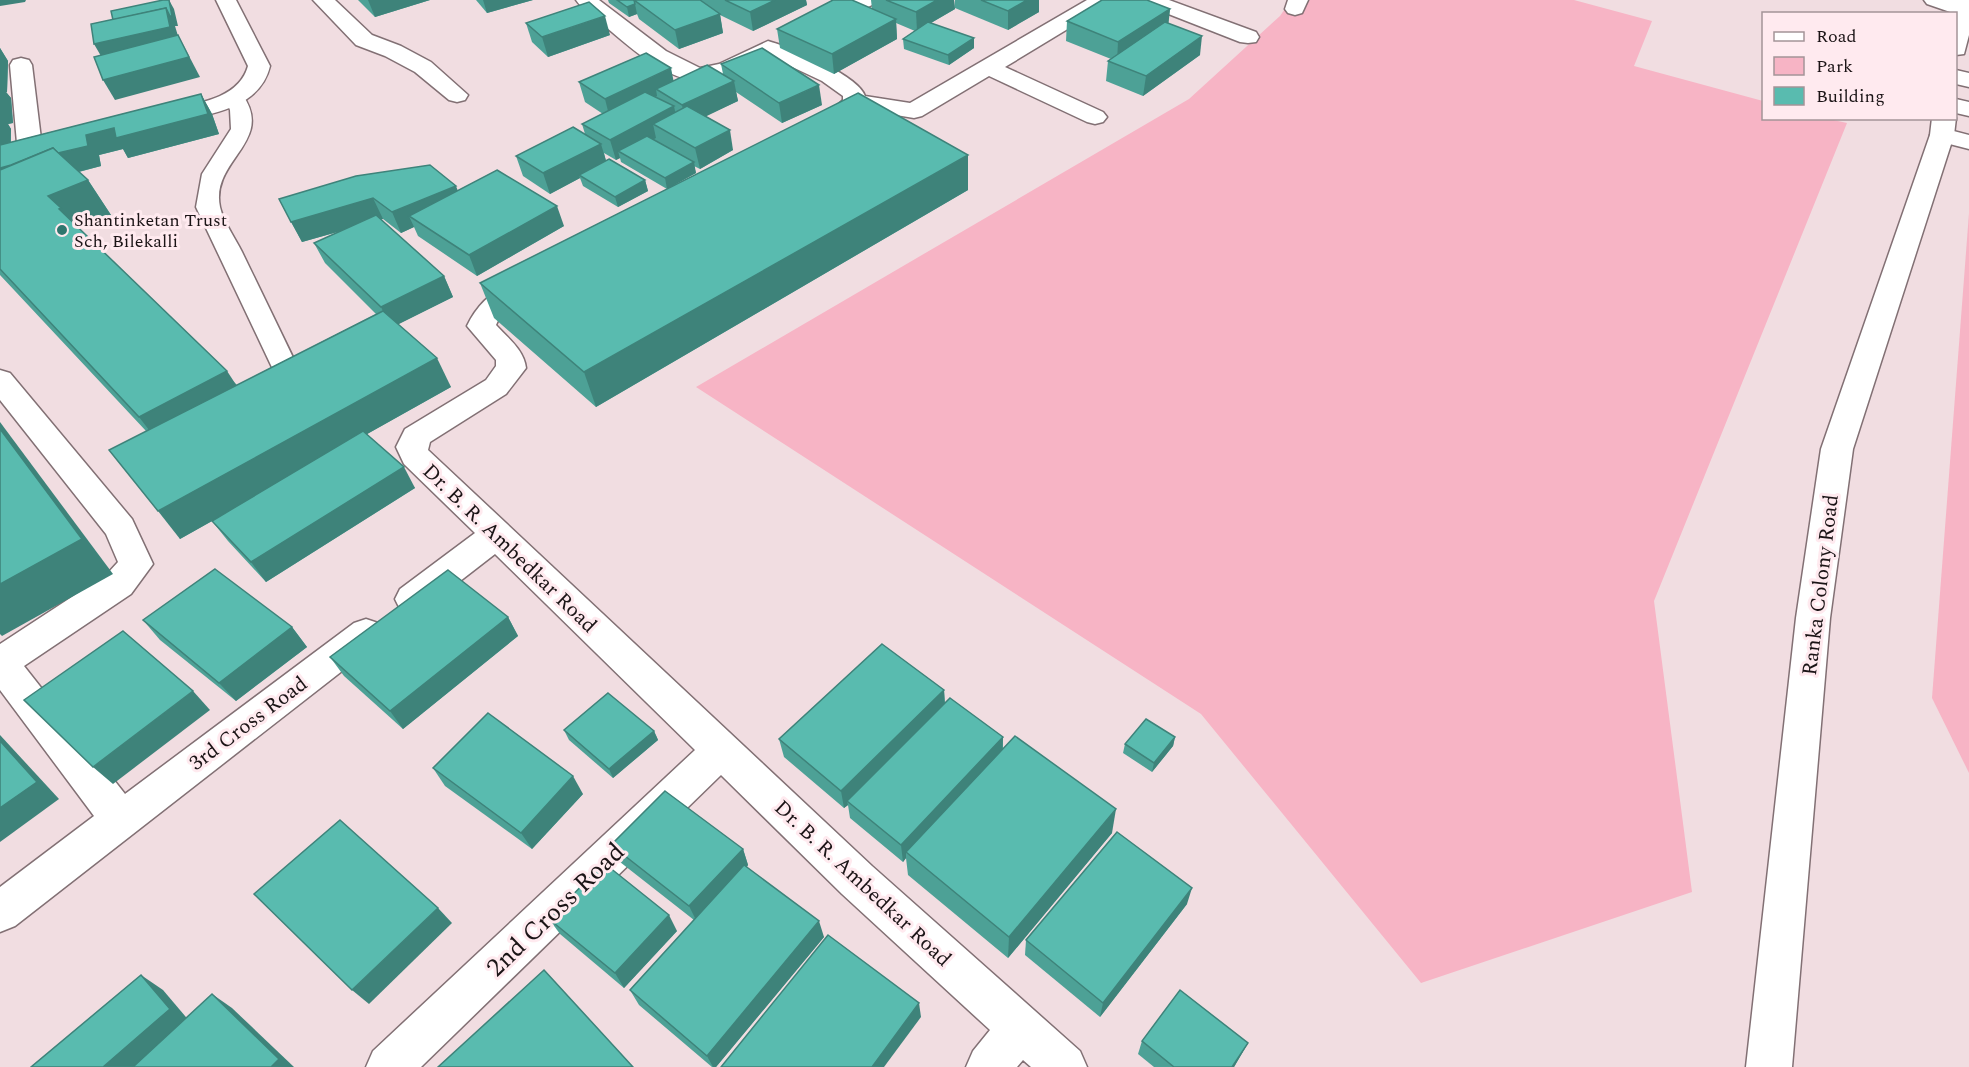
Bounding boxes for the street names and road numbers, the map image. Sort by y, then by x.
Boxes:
street label: Dr. B. R. Ambedkar Road [415,456,604,641]
street label: Ranka Colony Road [1794,493,1848,678]
street label: 3rd Cross Road [183,669,315,779]
street label: Dr. B. R. Ambedkar Road [766,793,958,975]
street label: 2nd Cross Road [477,833,634,987]

